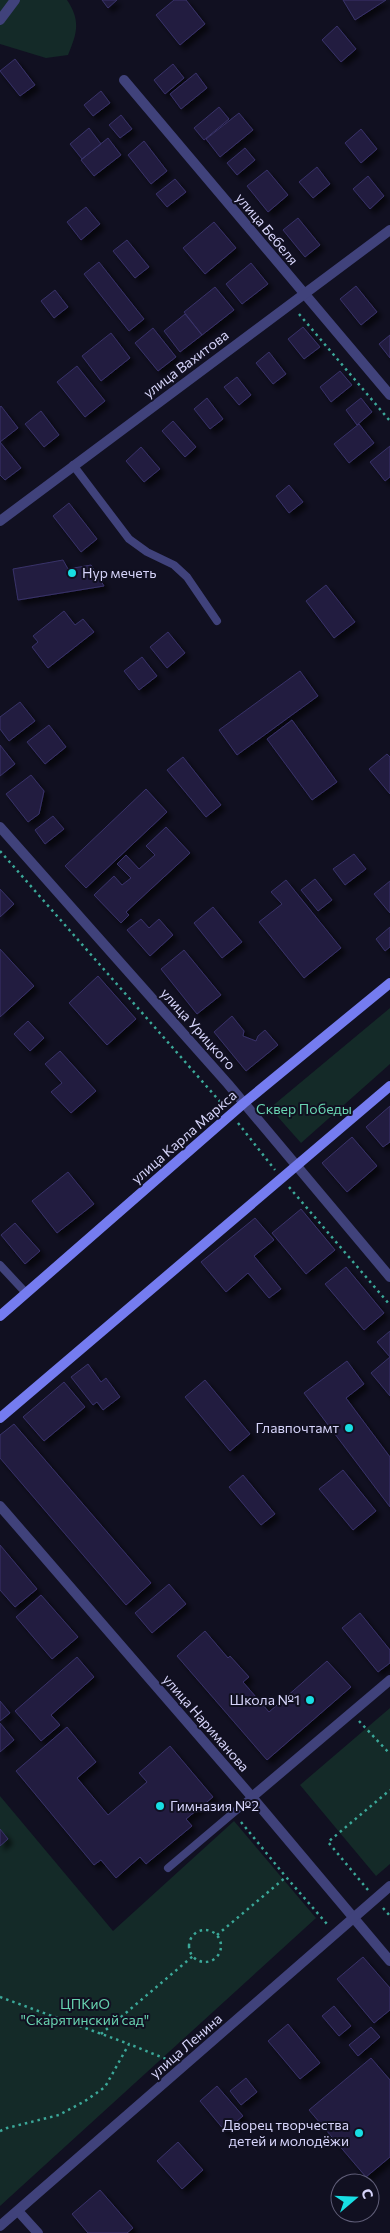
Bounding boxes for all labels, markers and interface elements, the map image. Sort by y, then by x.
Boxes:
street label: улица Бебеля [232,189,302,268]
street label: улица Вахитова [140,326,232,401]
place label: Нур мечеть [82,564,157,581]
marker: Нур мечеть [66,567,78,579]
street label: улица Урицкого [157,984,239,1073]
street label: улица Карла Маркса [128,1086,240,1187]
park label: Сквер Победы [256,1100,352,1117]
place label: Главпочтамт [256,1419,339,1436]
marker: Главпочтамт [343,1422,355,1434]
street label: улица Нариманова [160,1671,253,1775]
place label: Школа №1 [230,1691,300,1708]
marker: Школа №1 [304,1694,316,1706]
place label: Гимназия №2 [170,1797,259,1814]
marker: Гимназия №2 [154,1800,166,1812]
park label: ЦПКиО "Скарятинский сад" [21,1995,149,2028]
street label: улица Ленина [146,2010,225,2082]
place label: Дворец творчества детей и молодёжи [222,2116,349,2149]
marker: Дворец творчества детей и молодёжи [353,2127,365,2139]
north arrow [330,2173,380,2223]
text: С [358,2186,377,2201]

